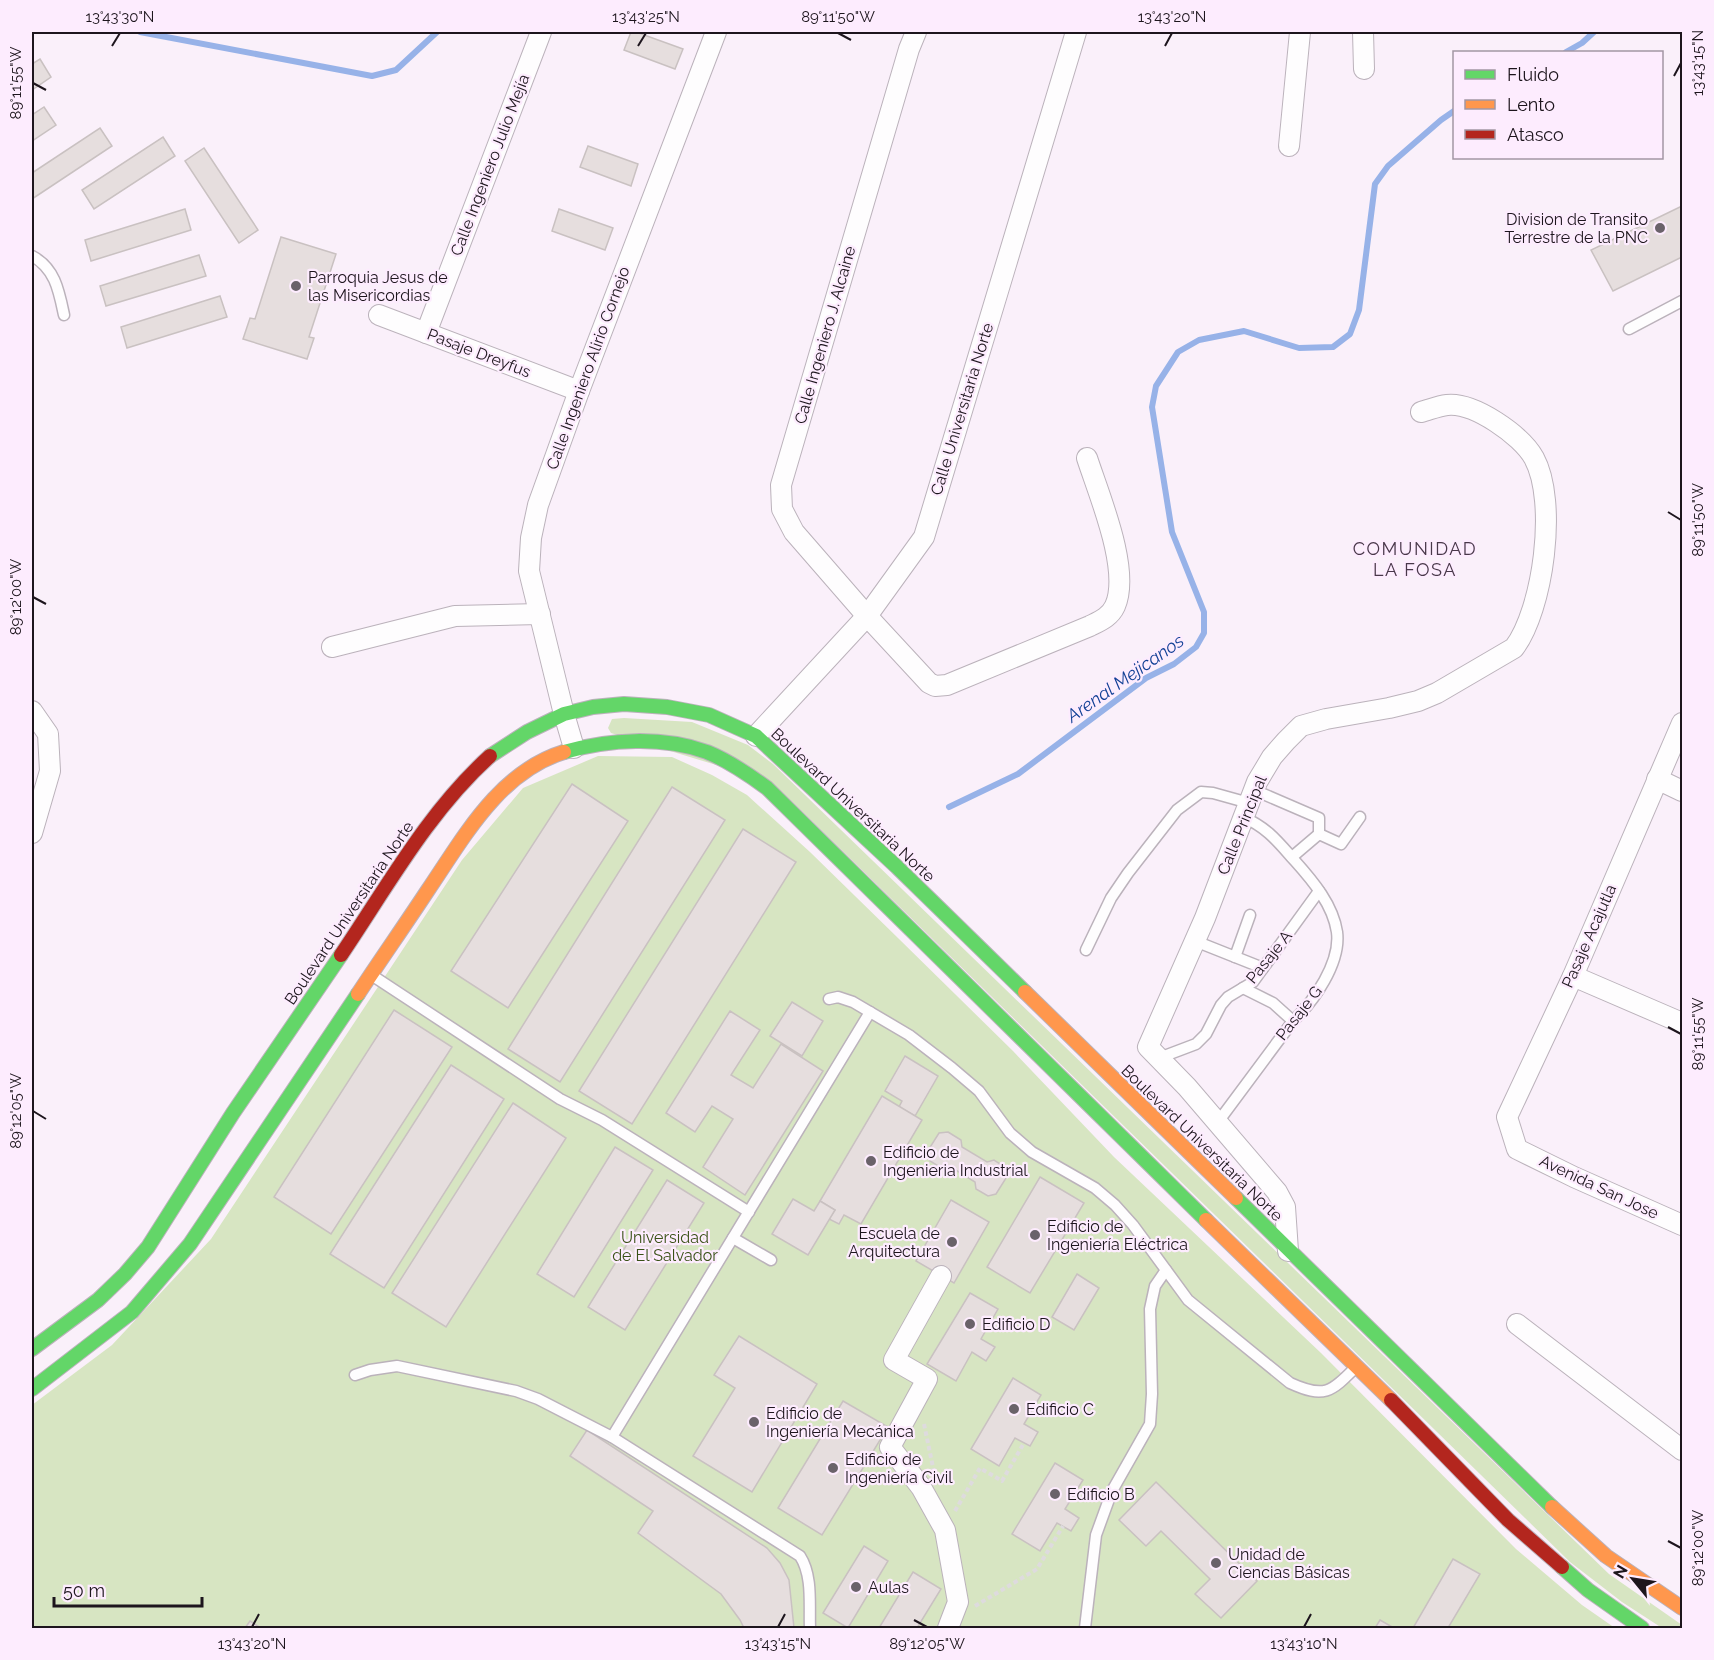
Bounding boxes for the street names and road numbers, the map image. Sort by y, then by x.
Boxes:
street label: Calle Ingeniero Julio Mejía [447,72,533,258]
street label: Calle Ingeniero J. Alcaine [790,244,860,426]
street label: Calle Ingeniero Alirio Cornejo [542,264,634,472]
street label: Calle Universitaria Norte [927,321,997,497]
street label: Pasaje Dreyfus [425,325,534,382]
street label: Boulevard Universitaria Norte [767,724,939,886]
street label: Calle Principal [1213,772,1271,877]
street label: Boulevard Universitaria Norte [280,818,418,1008]
street label: Pasaje Acajutla [1558,881,1620,991]
street label: Pasaje A [1242,927,1296,987]
street label: Pasaje G [1272,982,1326,1044]
street label: Boulevard Universitaria Norte [1117,1061,1287,1225]
street label: Avenida San Jose [1536,1151,1662,1223]

